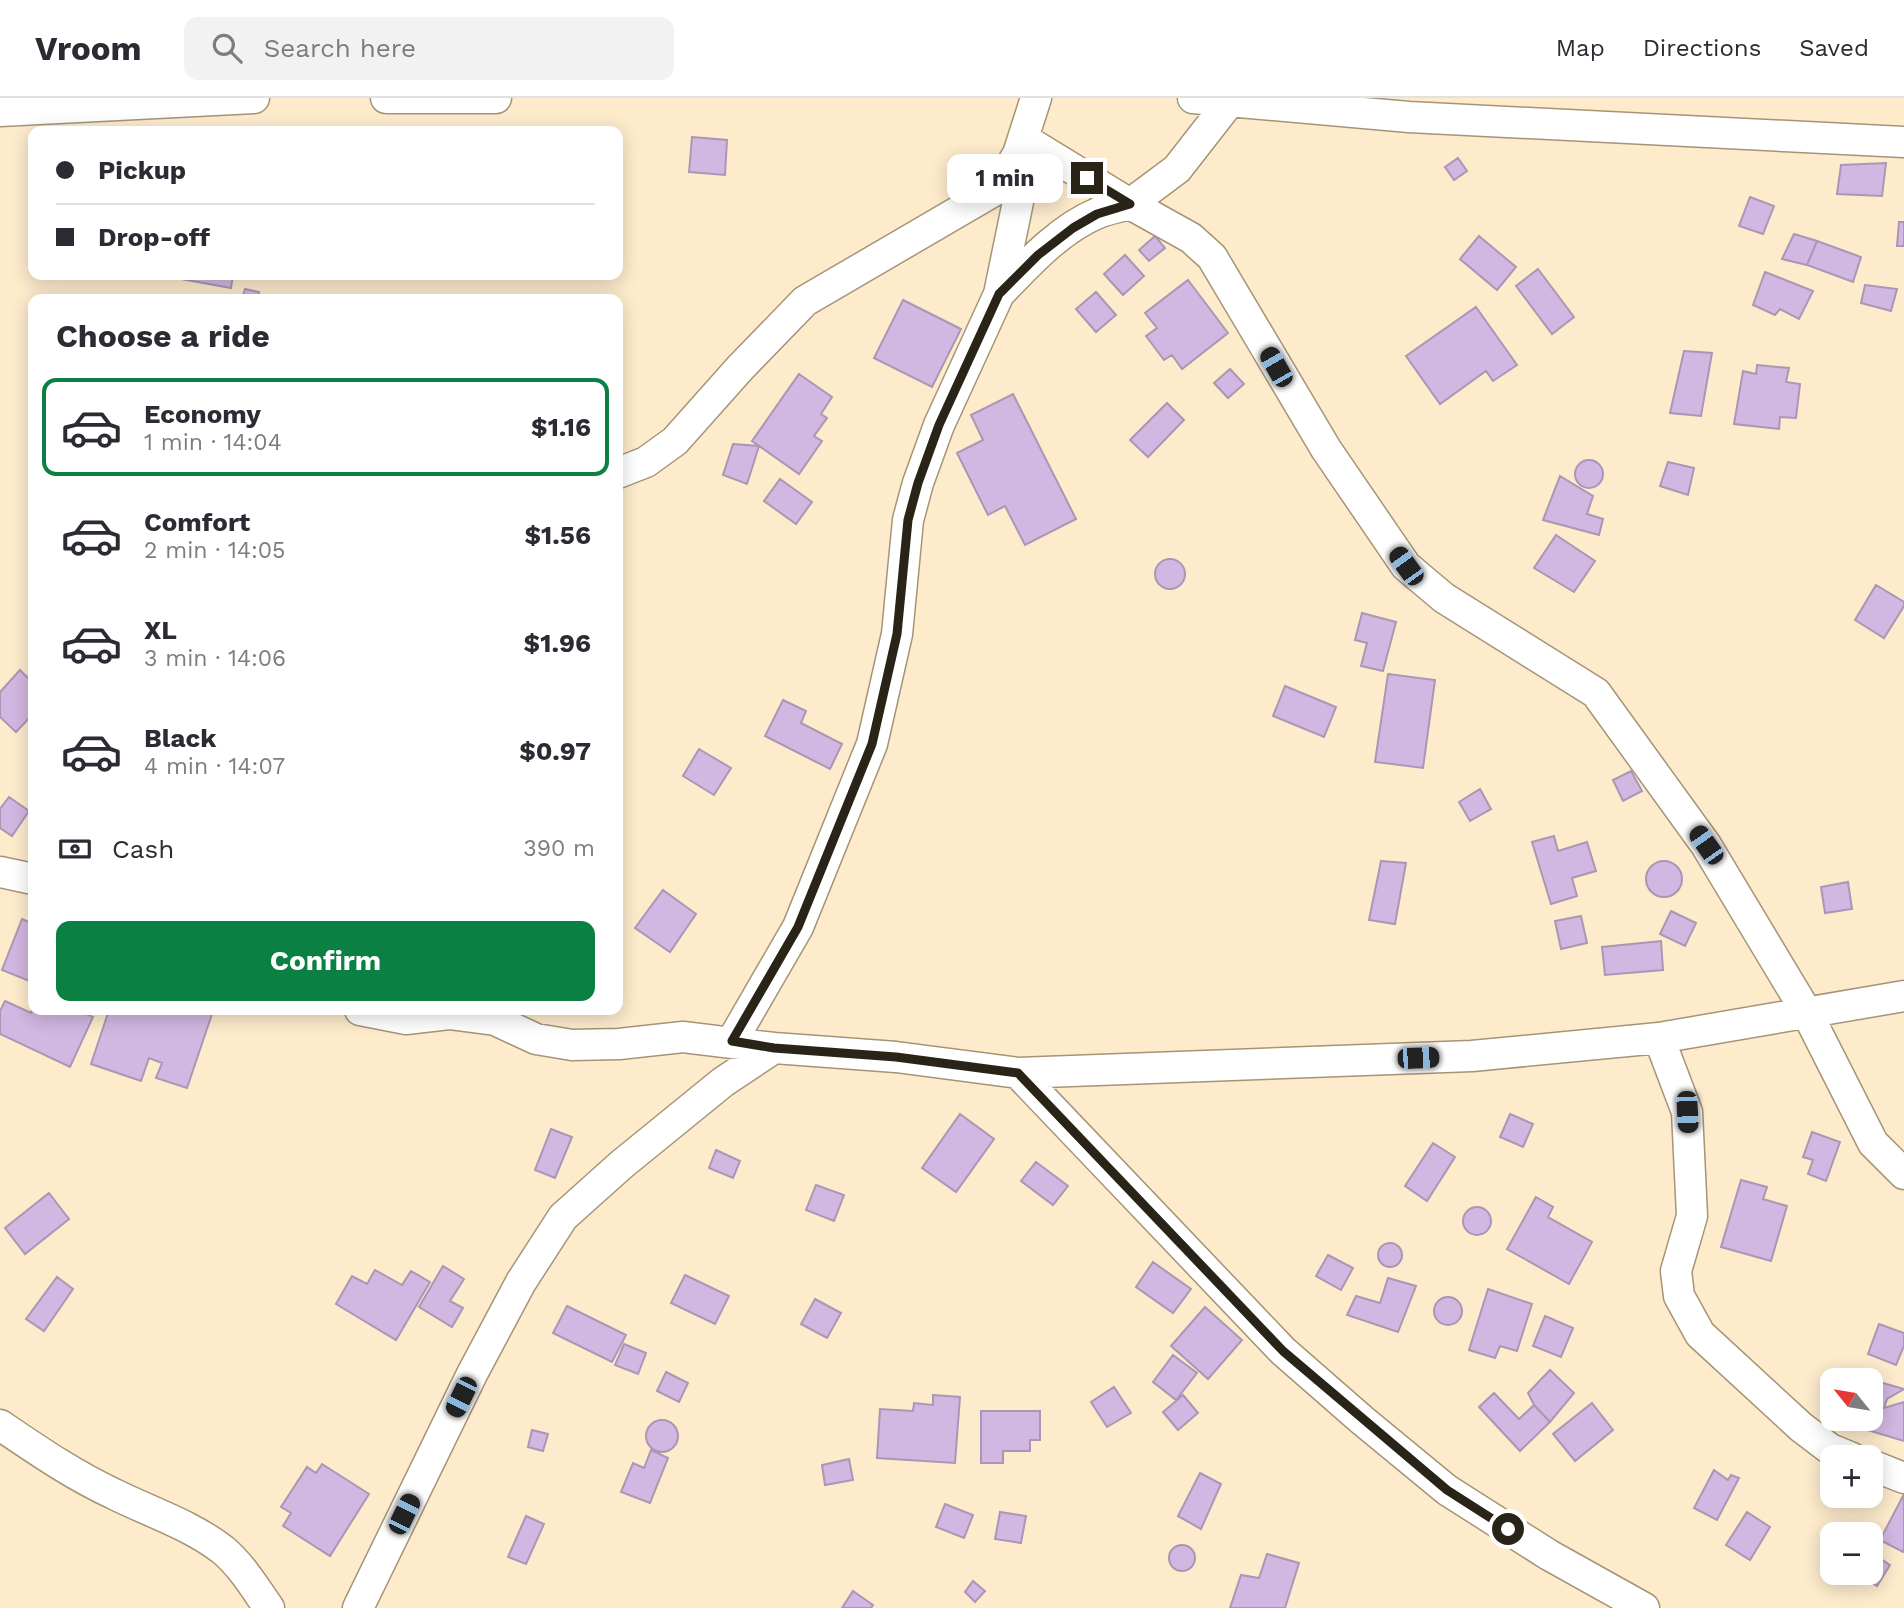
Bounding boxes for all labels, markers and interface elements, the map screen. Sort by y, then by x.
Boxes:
search box [184,17,674,80]
text: Vroom [35,29,142,68]
icon: search [208,29,246,67]
text: Search here [264,33,416,63]
text: Map [1556,34,1605,62]
text: Directions [1643,34,1761,62]
text: Saved [1799,34,1869,62]
callout: 1 min [947,154,1062,202]
text: Pickup [98,155,186,185]
route end [1071,162,1103,194]
text: 1 min [975,165,1035,192]
text: Drop-off [98,222,210,252]
text: Choose a ride [56,317,270,355]
car [1257,344,1296,390]
icon: car [60,396,123,459]
text: Economy [144,399,261,429]
text: $1.16 [531,412,591,442]
text: 1 min · 14:04 [144,429,282,456]
icon: car [60,504,123,567]
text: Comfort [144,507,250,537]
text: $1.56 [524,520,591,550]
text: 2 min · 14:05 [144,537,285,564]
car [1386,543,1427,589]
icon: car [60,612,123,675]
text: XL [144,615,177,645]
text: $1.96 [524,628,591,658]
text: 3 min · 14:06 [144,645,286,672]
icon: car [60,720,123,783]
text: Black [144,723,216,753]
text: $0.97 [519,736,591,766]
text: 4 min · 14:07 [144,753,285,780]
car [1686,822,1727,868]
icon: cash [56,830,94,868]
text: Cash [112,834,174,864]
text: 390 m [523,835,595,862]
button: Confirm [56,921,595,1001]
car [1397,1047,1440,1069]
car [1676,1090,1699,1134]
north arrow [1820,1368,1883,1432]
map controls [1820,1368,1883,1585]
car [443,1374,480,1420]
button: + [1820,1445,1883,1508]
car [386,1491,423,1537]
route start [1492,1513,1524,1545]
button: − [1820,1522,1883,1585]

